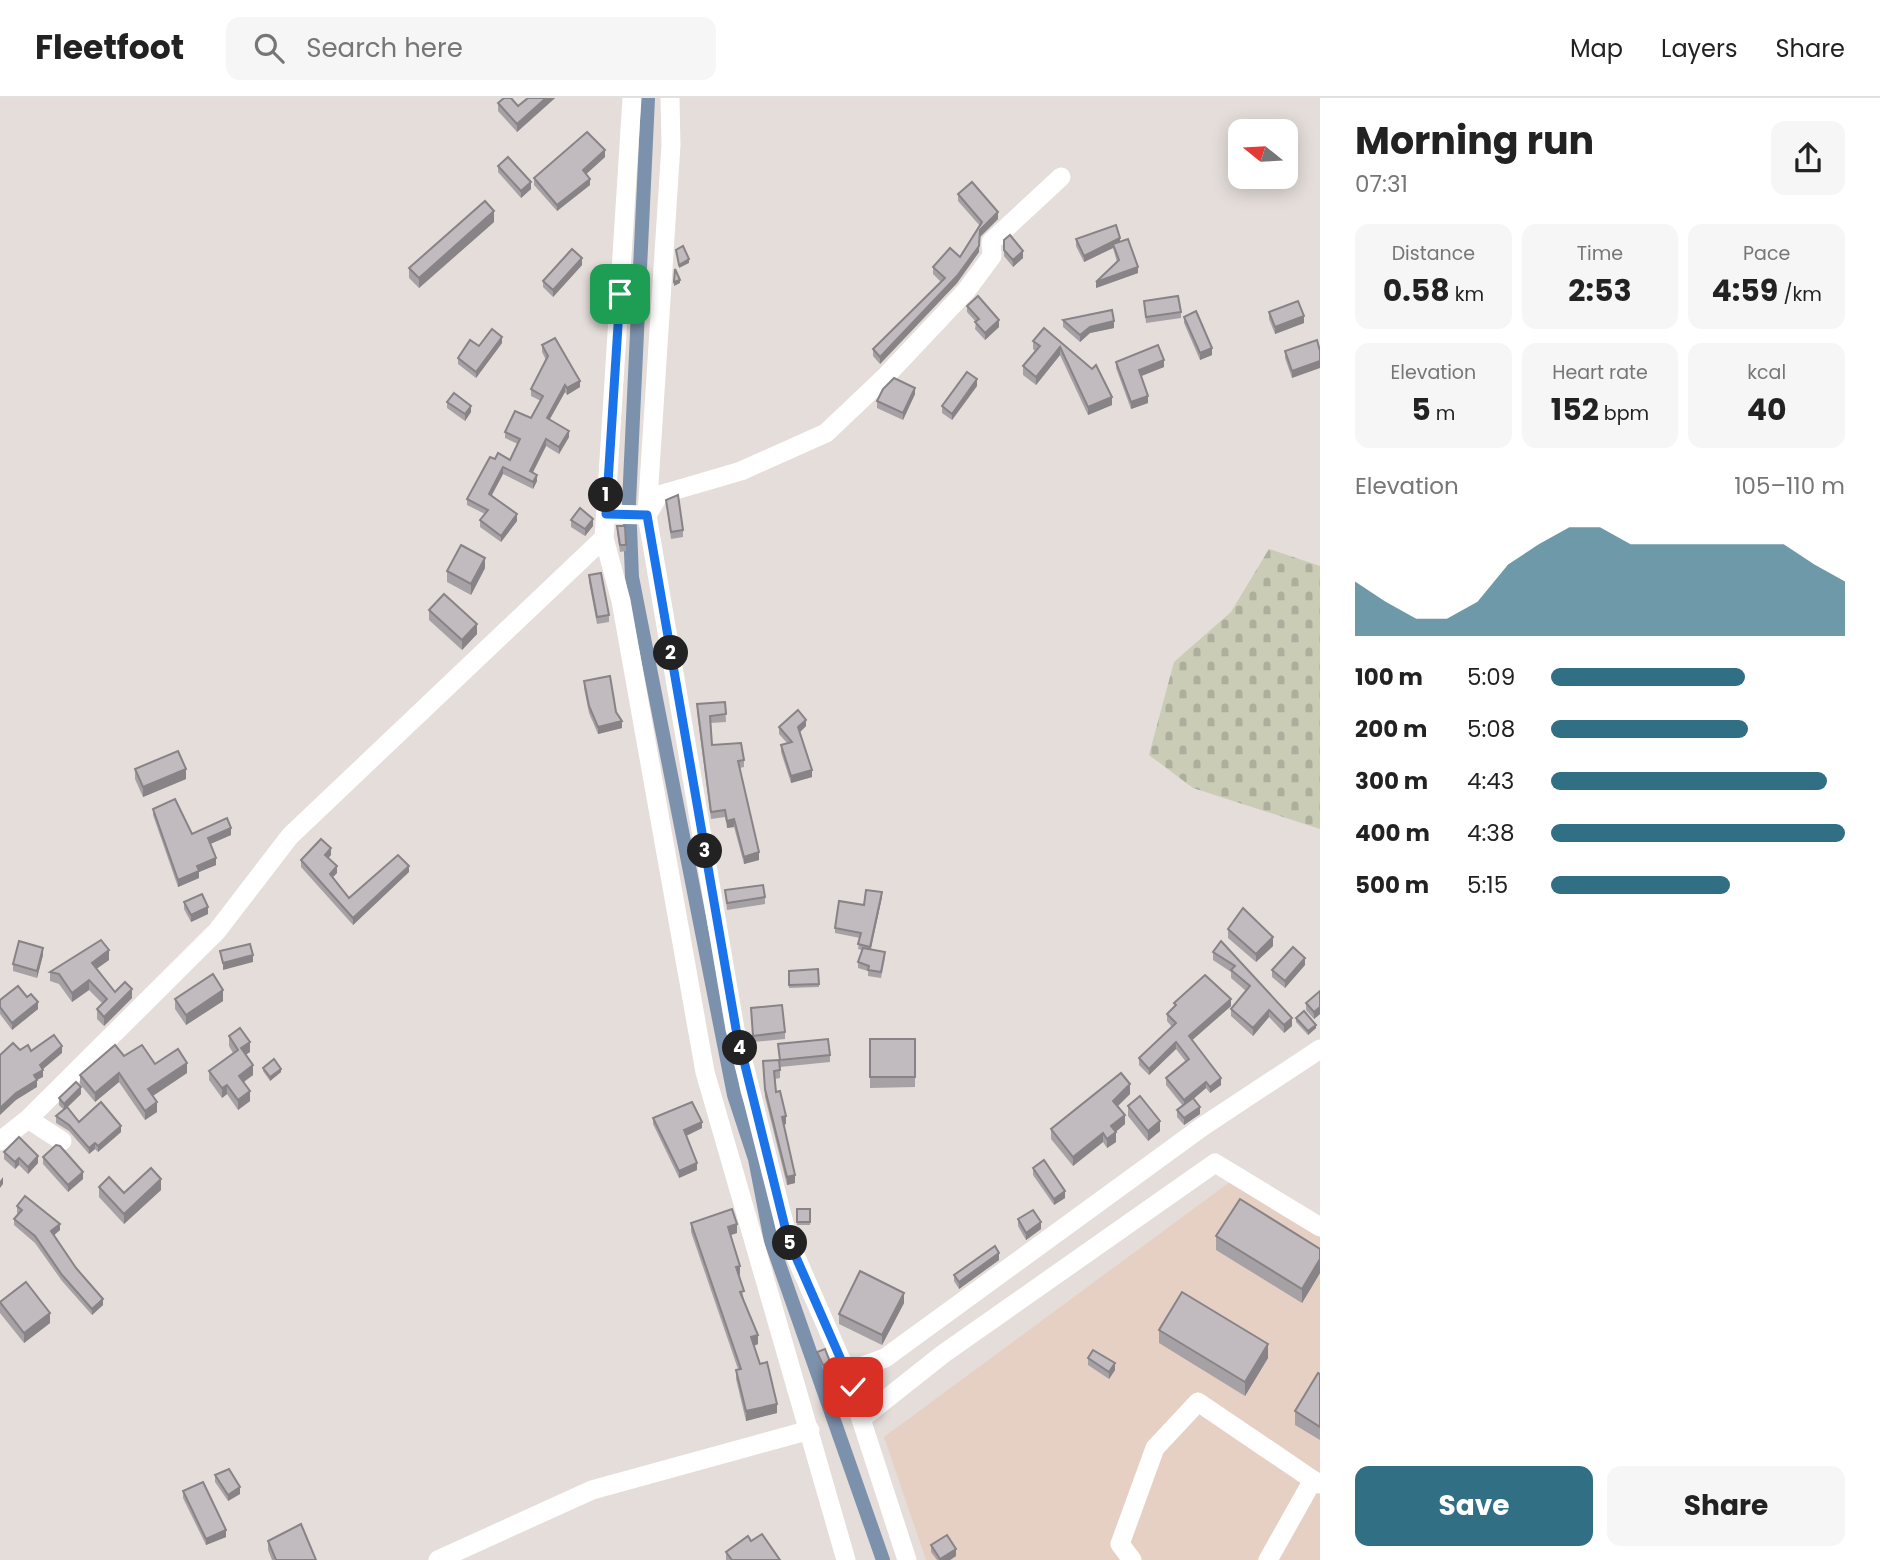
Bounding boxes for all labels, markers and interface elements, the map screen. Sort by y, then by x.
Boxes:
search box [226,17,716,80]
text: Fleetfoot [35,24,184,71]
icon: search [250,29,288,67]
text: Search here [306,30,463,66]
text: Map [1570,32,1623,65]
text: Layers [1661,32,1737,65]
text: Share [1775,32,1845,65]
text: Morning run [1355,114,1594,167]
north arrow [1228,119,1298,189]
map controls [1228,119,1298,189]
button: share [1771,121,1845,195]
text: 07:31 [1355,168,1408,200]
text: Distance [1392,240,1475,267]
text: Time [1577,240,1623,267]
text: Pace [1743,240,1790,267]
pin [590,264,650,324]
text: 0.58 [1383,269,1450,312]
text: 2:53 [1568,269,1632,312]
text: 4:59 [1712,269,1778,312]
icon: arrive [601,275,639,313]
text: km [1450,281,1484,308]
text: /km [1778,281,1822,308]
text: Elevation [1391,359,1476,386]
text: Heart rate [1552,359,1648,386]
text: kcal [1747,359,1786,386]
text: 5 [1411,388,1431,431]
text: 152 [1551,388,1599,431]
text: 40 [1747,388,1787,431]
text: m [1431,400,1455,427]
text: bpm [1599,400,1649,427]
text: Elevation [1355,470,1459,502]
text: 105–110 m [1734,470,1845,502]
pin: 1 [588,478,624,512]
text: 1 [602,481,609,508]
pin: 2 [654,636,688,670]
text: 2 [665,639,676,666]
text: 100 m [1355,661,1423,693]
text: 5:09 [1467,661,1515,693]
text: 200 m [1355,713,1427,745]
text: 5:08 [1467,713,1515,745]
text: 300 m [1355,765,1428,797]
text: 4:43 [1467,765,1514,797]
text: 400 m [1355,817,1430,849]
text: 4:38 [1467,817,1514,849]
pin: 3 [688,834,722,868]
text: 3 [699,837,710,864]
text: 500 m [1355,869,1429,901]
text: 5:15 [1467,869,1508,901]
pin: 4 [722,1030,758,1066]
text: 4 [733,1034,746,1061]
pin: 5 [772,1226,808,1260]
text: 5 [783,1229,796,1256]
pin [823,1357,883,1417]
icon: check [834,1368,872,1406]
button: Save [1355,1466,1593,1546]
button: Share [1607,1466,1845,1546]

